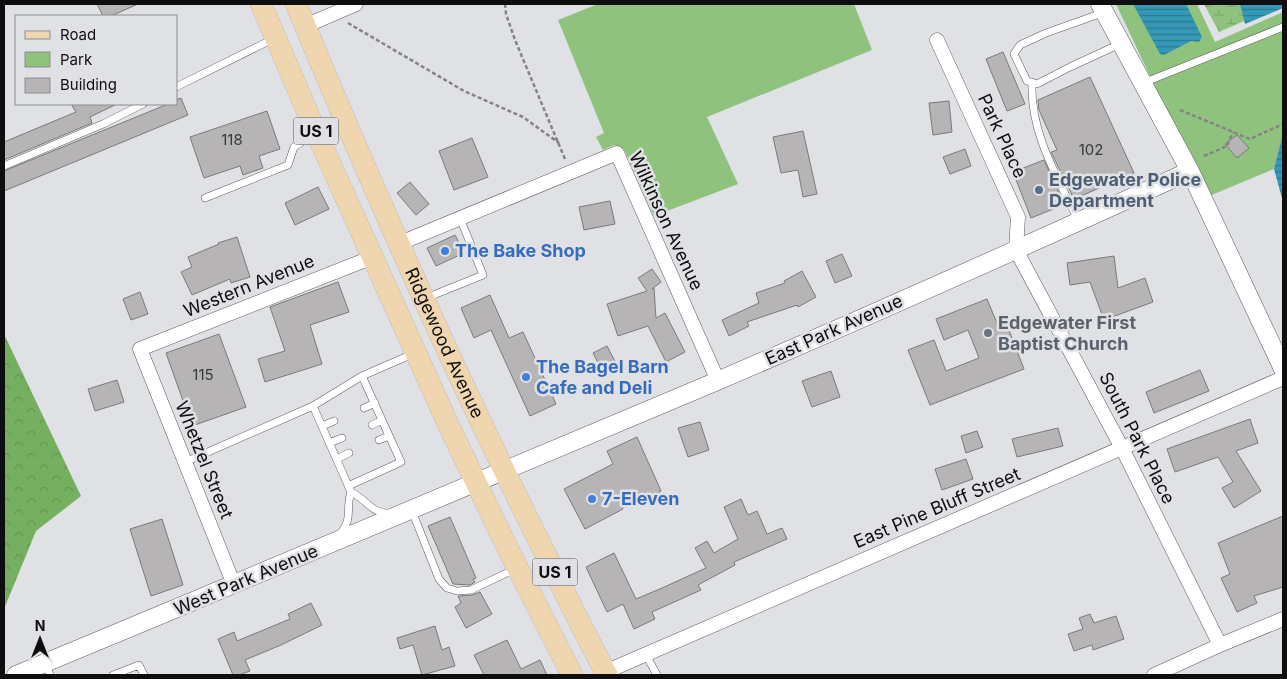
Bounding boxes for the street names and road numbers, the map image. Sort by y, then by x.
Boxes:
street label: Park Place [974,90,1031,181]
road number: US 1 [294,118,338,144]
street label: Wilkinson Avenue [625,148,708,293]
street label: Western Avenue [180,250,317,321]
street label: Ridgewood Avenue [401,264,489,421]
street label: East Park Avenue [762,290,906,369]
street label: South Park Place [1095,368,1180,507]
street label: Whetzel Street [171,398,238,522]
street label: East Pine Bluff Street [850,463,1023,552]
street label: West Park Avenue [171,540,321,619]
road number: US 1 [532,558,578,586]

